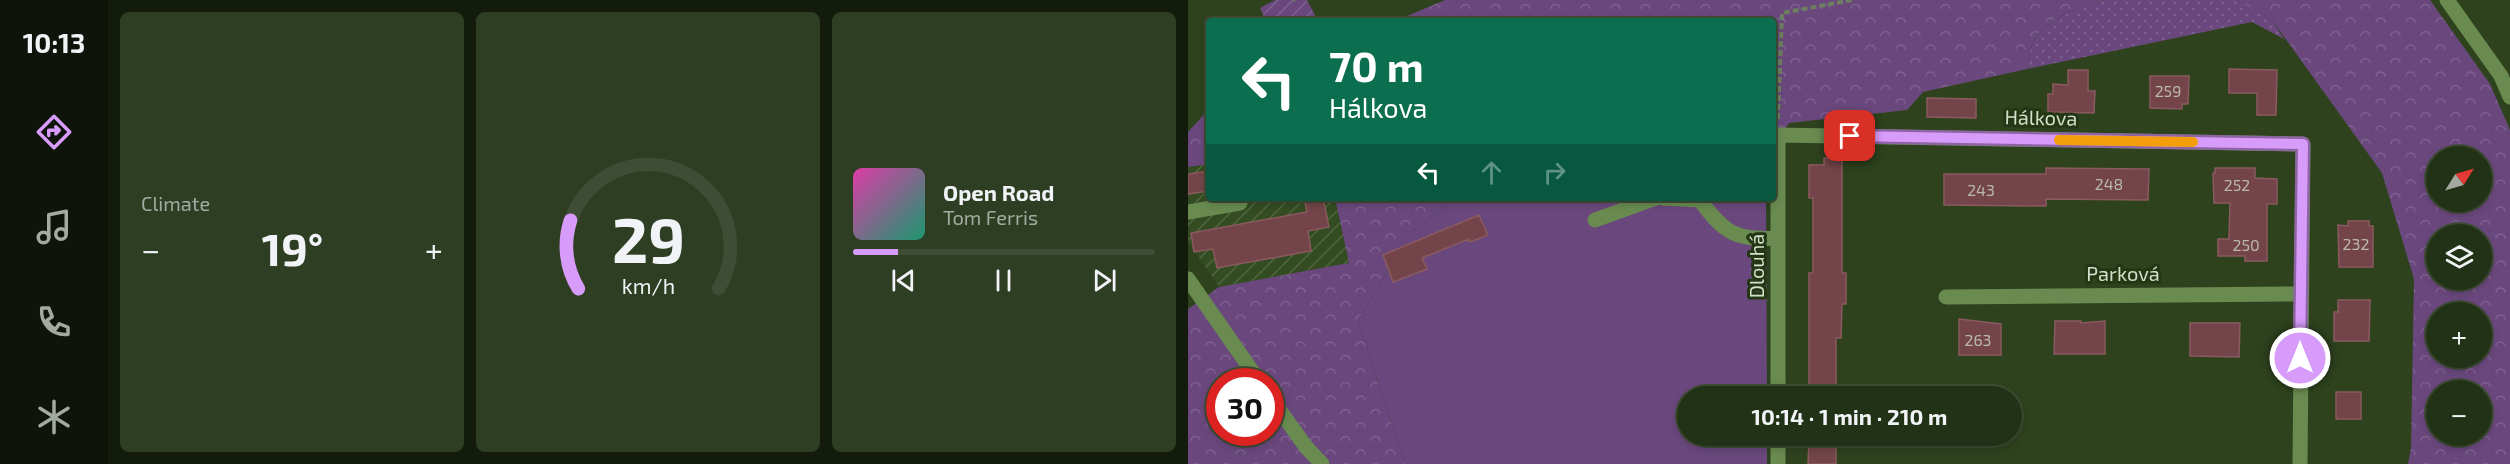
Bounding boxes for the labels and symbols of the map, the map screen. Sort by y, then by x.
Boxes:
house number: 259 [2155,81,2181,100]
street label: Hálkova [2004,104,2078,130]
pin [1824,110,1875,161]
north arrow [2426,146,2492,212]
house number: 248 [2095,174,2123,193]
house number: 252 [2224,175,2250,194]
house number: 243 [1967,180,1995,199]
street label: Dlouhá [1744,234,1768,298]
house number: 232 [2343,234,2369,253]
house number: 250 [2232,235,2260,254]
street label: Parková [2086,261,2160,285]
position arrow [2268,326,2332,390]
house number: 263 [1964,330,1992,349]
speed limit sign: 30 [1206,368,1284,446]

